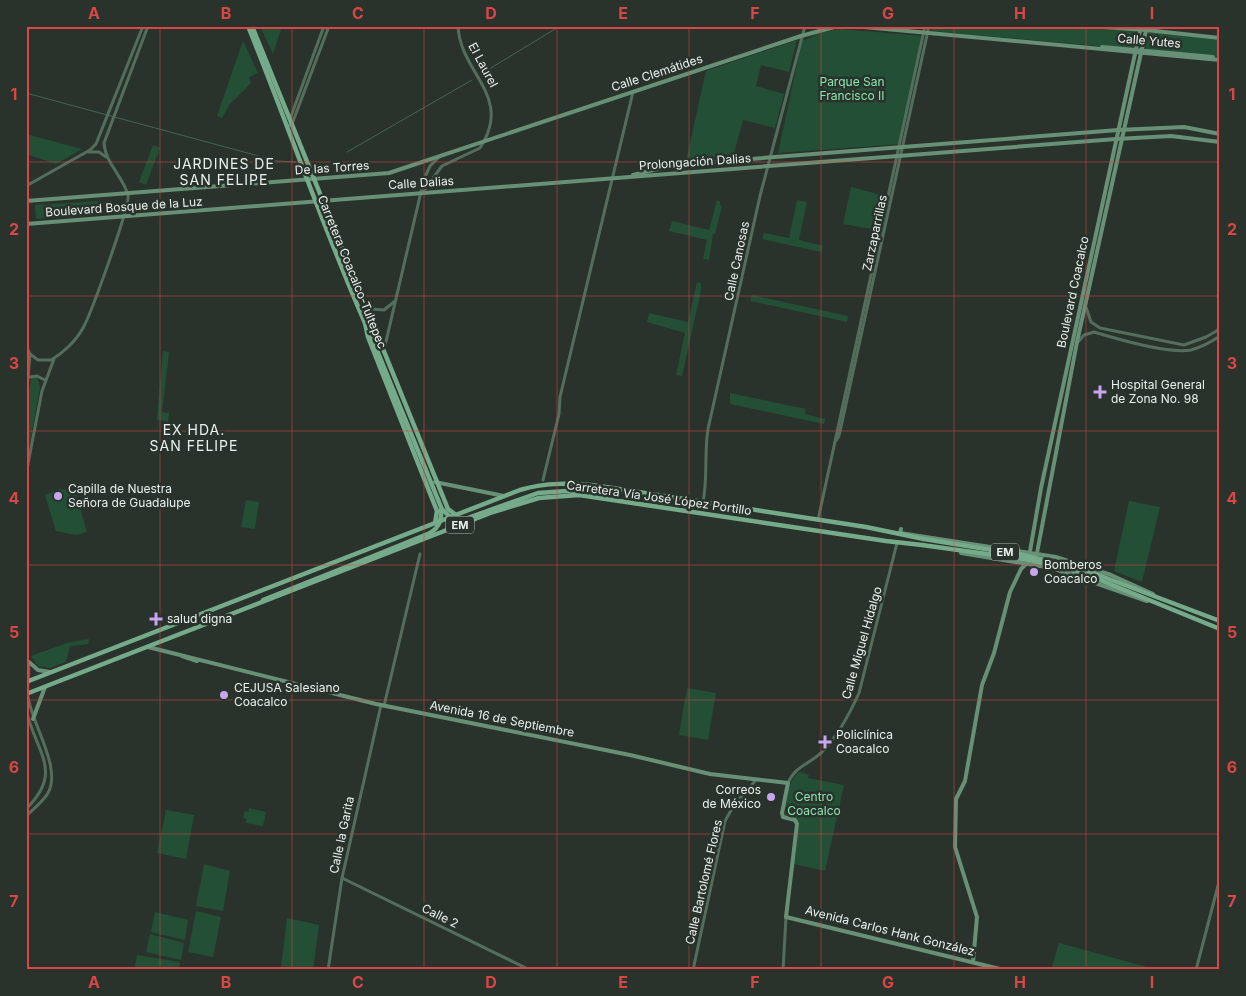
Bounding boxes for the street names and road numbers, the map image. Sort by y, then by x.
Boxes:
street label: Calle Yutes [1117,30,1181,51]
street label: El Laurel [465,40,501,90]
street label: Calle Clemátides [609,51,704,94]
street label: Prolongación Dalias [638,150,751,173]
street label: De las Torres [294,157,370,178]
street label: Calle Dalias [388,173,454,192]
street label: Carretera Coacalco-Tultepec [315,193,390,351]
street label: Zarzaparrillas [859,193,890,272]
street label: Boulevard Bosque de la Luz [45,194,203,219]
street label: Calle Canosas [721,220,752,302]
street label: Boulevard Coacalco [1053,235,1092,349]
street label: Carretera Vía José López Portillo [566,477,752,518]
road number: EM [446,516,474,534]
road number: EM [991,544,1019,560]
street label: Calle Miguel Hidalgo [838,585,885,701]
street label: Avenida 16 de Septiembre [429,697,576,740]
street label: Calle la Garita [326,795,357,875]
street label: Calle Bartolomé Flores [682,818,725,946]
street label: Calle 2 [419,900,461,931]
street label: Avenida Carlos Hank González [804,902,976,959]

